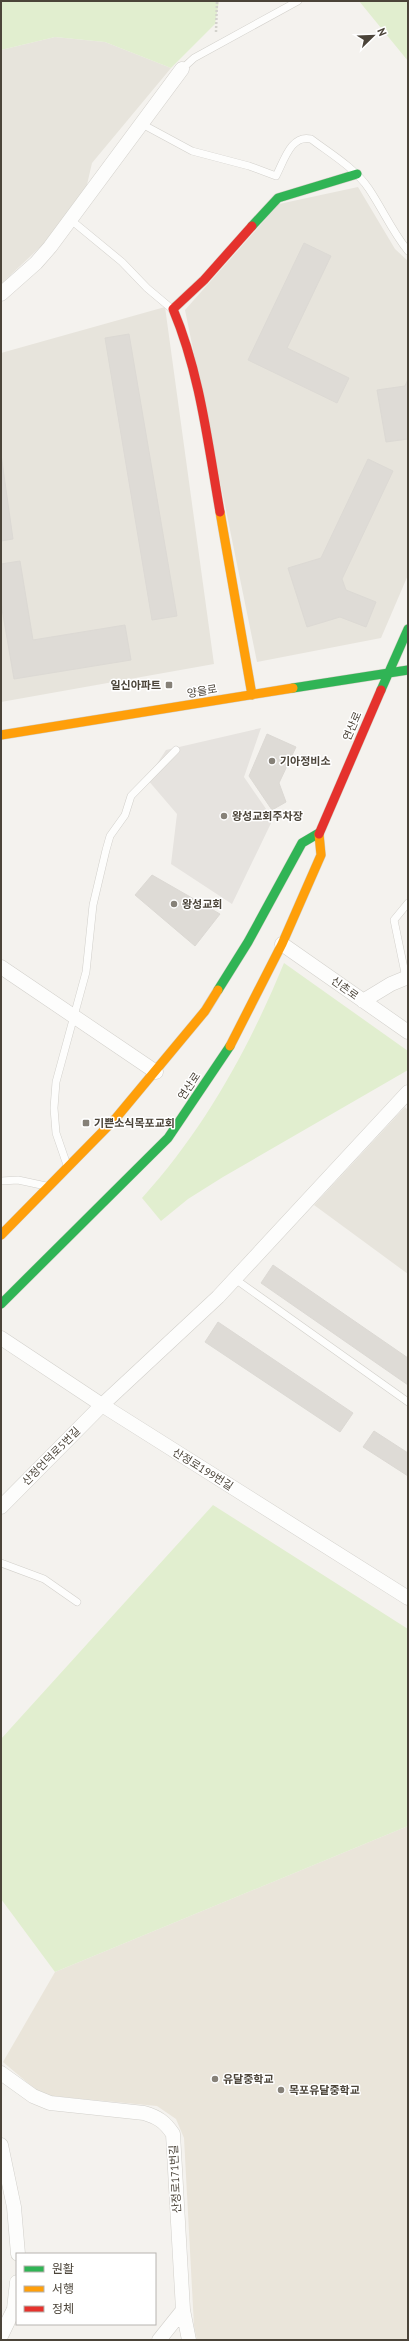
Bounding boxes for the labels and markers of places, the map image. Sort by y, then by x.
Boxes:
place label: 일신아파트 [110,678,161,692]
marker: 일신아파트 [164,680,174,690]
place label: 기아정비소 [280,754,331,768]
marker: 기아정비소 [267,756,277,766]
place label: 왕성교회주차장 [232,809,303,823]
marker: 왕성교회주차장 [219,811,229,821]
place label: 왕성교회 [182,897,222,911]
marker: 왕성교회 [169,899,179,909]
place label: 기쁜소식목포교회 [94,1116,175,1130]
marker: 기쁜소식목포교회 [81,1118,91,1128]
place label: 유달중학교 [223,2072,274,2086]
marker: 유달중학교 [210,2074,220,2084]
place label: 목포유달중학교 [289,2083,360,2097]
marker: 목포유달중학교 [276,2085,286,2095]

